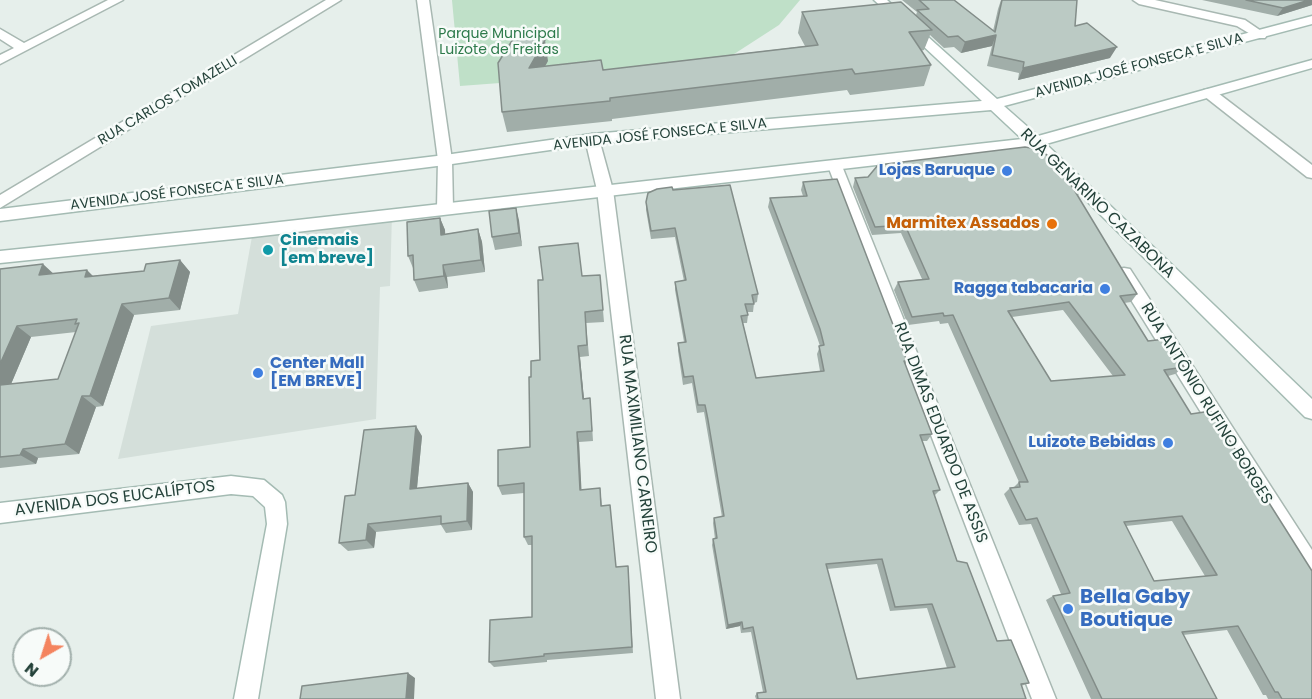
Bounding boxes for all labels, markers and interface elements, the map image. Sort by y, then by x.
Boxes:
park label: Parque Municipal Luizote de Freitas [438,26,560,58]
street label: AVENIDA JOSÉ FONSECA E SILVA [1033,30,1245,102]
street label: RUA CARLOS TOMAZELLI [95,53,241,149]
street label: AVENIDA JOSÉ FONSECA E SILVA [552,115,768,155]
street label: RUA GENARINO CAZABONA [1016,125,1178,283]
place label: Lojas Baruque [879,161,995,181]
marker: Lojas Baruque [1000,164,1014,178]
street label: AVENIDA JOSÉ FONSECA E SILVA [69,172,285,214]
place label: Marmitex Assados [886,214,1040,234]
marker: Marmitex Assados [1045,217,1059,231]
place label: Cinemais [em breve] [280,231,374,269]
marker: Cinemais [em breve] [261,243,275,257]
place label: Ragga tabacaria [954,279,1093,299]
marker: Ragga tabacaria [1098,282,1112,296]
street label: RUA ANTÔNIO RUFINO BORGES [1136,300,1276,508]
street label: RUA DIMAS EDUARDO DE ASSIS [889,320,991,546]
street label: RUA MAXIMILIANO CARNEIRO [614,334,660,554]
place label: Center Mall [EM BREVE] [270,354,364,392]
marker: Center Mall [EM BREVE] [251,366,265,380]
place label: Luizote Bebidas [1028,433,1156,453]
marker: Luizote Bebidas [1161,436,1175,450]
street label: AVENIDA DOS EUCALÍPTOS [14,477,216,521]
place label: Bella Gaby Boutique [1080,586,1190,633]
marker: Bella Gaby Boutique [1061,602,1075,616]
north arrow [12,627,72,687]
text: N [20,657,44,683]

